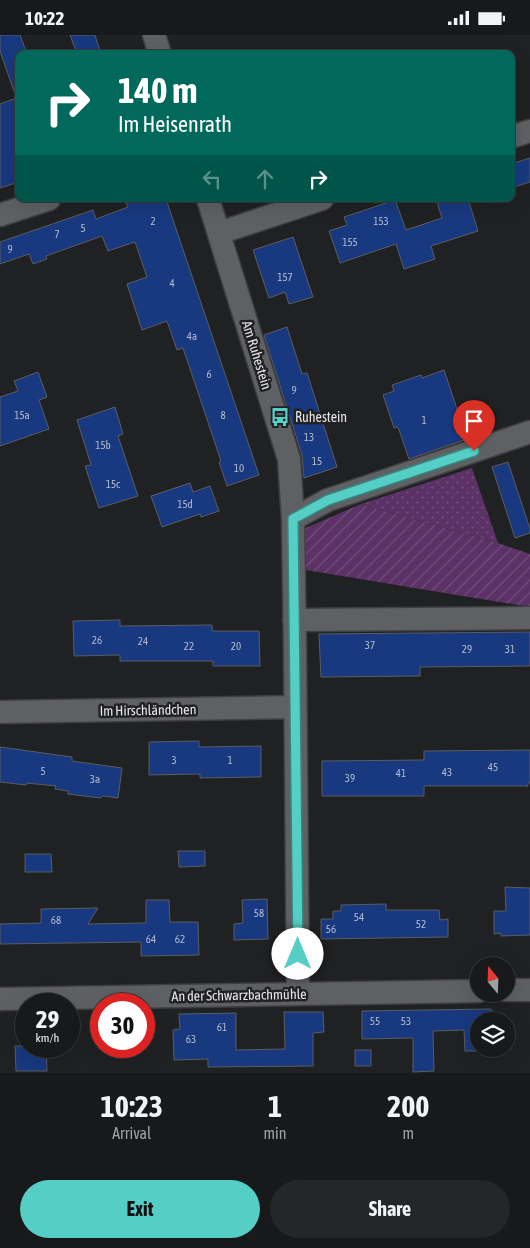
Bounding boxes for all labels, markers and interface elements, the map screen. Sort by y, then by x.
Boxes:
text: 10:22 [25,7,64,29]
icon: right [35,70,100,135]
text: 140 m [118,70,197,110]
text: Im Heisenrath [118,111,232,137]
icon: left [198,165,226,193]
icon: ahead [251,165,279,193]
icon: right [304,165,332,193]
house number: 2 [150,215,156,227]
house number: 153 [373,215,389,227]
house number: 5 [80,222,86,234]
house number: 7 [54,228,60,240]
house number: 155 [342,236,358,248]
house number: 9 [7,243,13,255]
house number: 157 [277,271,293,283]
house number: 4 [169,277,175,289]
street label: Am Ruhestein [239,319,275,391]
house number: 4a [187,330,197,342]
house number: 6 [206,368,212,380]
house number: 9 [291,384,297,396]
pin [453,400,495,451]
bus stop icon: Ruhestein [269,406,291,428]
icon: arrive [460,407,488,435]
house number: 15a [14,409,30,421]
house number: 8 [220,409,226,421]
place label: Ruhestein [295,409,347,425]
house number: 1 [421,414,427,426]
house number: 13 [304,431,314,443]
house number: 15b [95,439,111,451]
house number: 15 [312,455,322,467]
house number: 10 [234,462,244,474]
house number: 15c [106,478,121,490]
house number: 15d [177,498,193,510]
house number: 26 [92,634,102,646]
house number: 24 [138,635,148,647]
house number: 37 [365,639,375,651]
house number: 22 [184,640,194,652]
house number: 20 [231,640,241,652]
house number: 29 [462,643,472,655]
house number: 31 [505,643,515,655]
street label: Im Hirschländchen [100,701,196,719]
house number: 3 [171,754,177,766]
house number: 1 [227,754,233,766]
house number: 45 [488,761,498,773]
house number: 5 [40,765,46,777]
house number: 43 [442,766,452,778]
house number: 41 [396,767,406,779]
house number: 39 [345,772,355,784]
house number: 3a [90,773,100,785]
house number: 58 [254,907,264,919]
house number: 54 [354,911,364,923]
house number: 68 [51,914,61,926]
house number: 52 [416,918,426,930]
house number: 56 [326,923,336,935]
position arrow [271,927,323,979]
house number: 64 [146,933,156,945]
house number: 62 [175,933,185,945]
north arrow [470,957,515,1003]
map controls [470,957,515,1057]
street label: An der Schwarzbachmühle [171,986,307,1004]
speed limit sign: 30 [90,993,155,1058]
text: 29 [36,1005,59,1033]
button: layers [470,1012,515,1057]
house number: 55 [370,1015,380,1027]
house number: 53 [401,1015,411,1027]
house number: 61 [217,1021,227,1033]
text: km/h [36,1031,59,1045]
house number: 63 [186,1033,196,1045]
text: 10:23 [101,1089,163,1123]
text: 1 [268,1089,282,1123]
text: 200 [387,1089,429,1123]
text: Arrival [112,1124,151,1142]
text: min [264,1124,287,1142]
text: m [402,1124,414,1142]
button: Exit [20,1180,260,1238]
button: Share [270,1180,510,1238]

